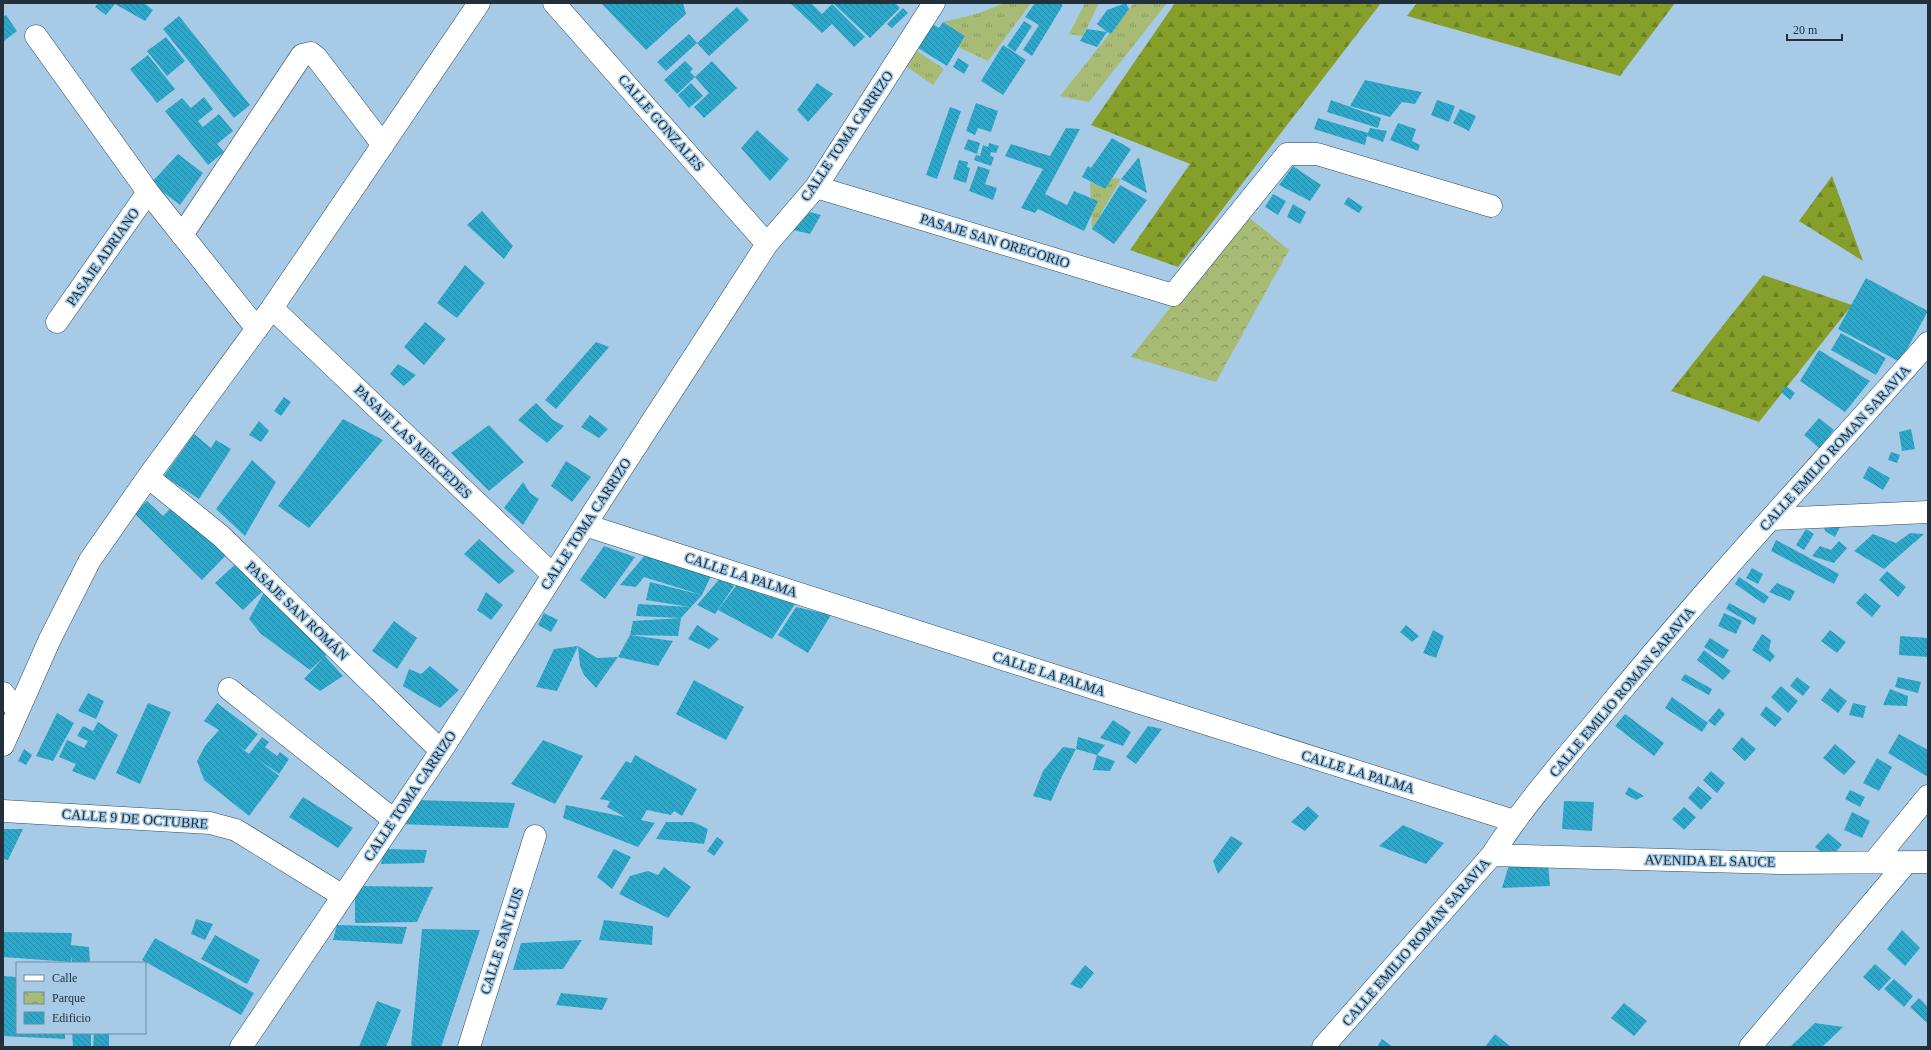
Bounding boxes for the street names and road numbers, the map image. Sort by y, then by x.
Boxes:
street label: CALLE TOMA CARRIZO [798,68,896,204]
street label: CALLE GONZALES [615,72,707,174]
street label: PASAJE ADRIANO [64,205,142,309]
street label: PASAJE SAN OREGORIO [918,211,1072,271]
street label: CALLE EMILIO ROMAN SARAVIA [1757,362,1914,534]
street label: PASAJE LAS MERCEDES [351,382,475,502]
street label: CALLE TOMA CARRIZO [538,456,634,592]
street label: CALLE LA PALMA [683,550,800,601]
street label: PASAJE SAN ROMÁN [243,558,352,664]
street label: CALLE EMILIO ROMAN SARAVIA [1546,603,1698,780]
street label: CALLE LA PALMA [991,649,1108,700]
street label: CALLE TOMA CARRIZO [361,728,459,864]
street label: CALLE LA PALMA [1300,748,1417,797]
street label: CALLE 9 DE OCTUBRE [61,806,209,832]
street label: AVENIDA EL SAUCE [1645,852,1775,870]
street label: CALLE EMILIO ROMAN SARAVIA [1339,854,1493,1029]
street label: CALLE SAN LUIS [478,886,526,996]

